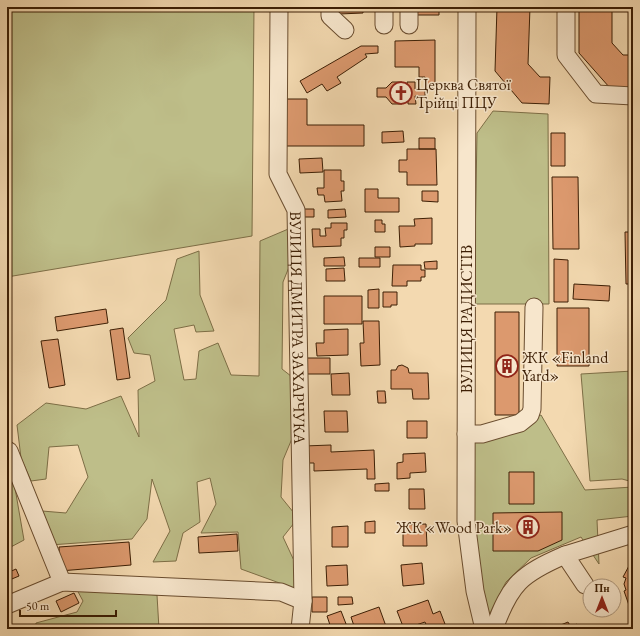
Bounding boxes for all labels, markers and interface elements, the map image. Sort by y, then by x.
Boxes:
place label: Церква Святої Трійці ПЦУ [416,74,512,113]
church icon: Церква Святої Трійці ПЦУ [388,80,414,106]
street label: ВУЛИЦЯ ДМИТРА ЗАХАРЧУКА [286,211,311,445]
street label: ВУЛИЦЯ РАДИСТІВ [456,245,477,393]
place label: ЖК «Finland Yard» [521,347,609,386]
building icon: ЖК «Finland Yard» [494,353,520,379]
building icon: ЖК «Wood Park» [515,514,541,540]
place label: ЖК «Wood Park» [395,517,512,538]
north arrow [582,578,622,618]
text: Пн [594,581,610,595]
scale bar [20,592,116,618]
text: 50 m [26,598,50,614]

